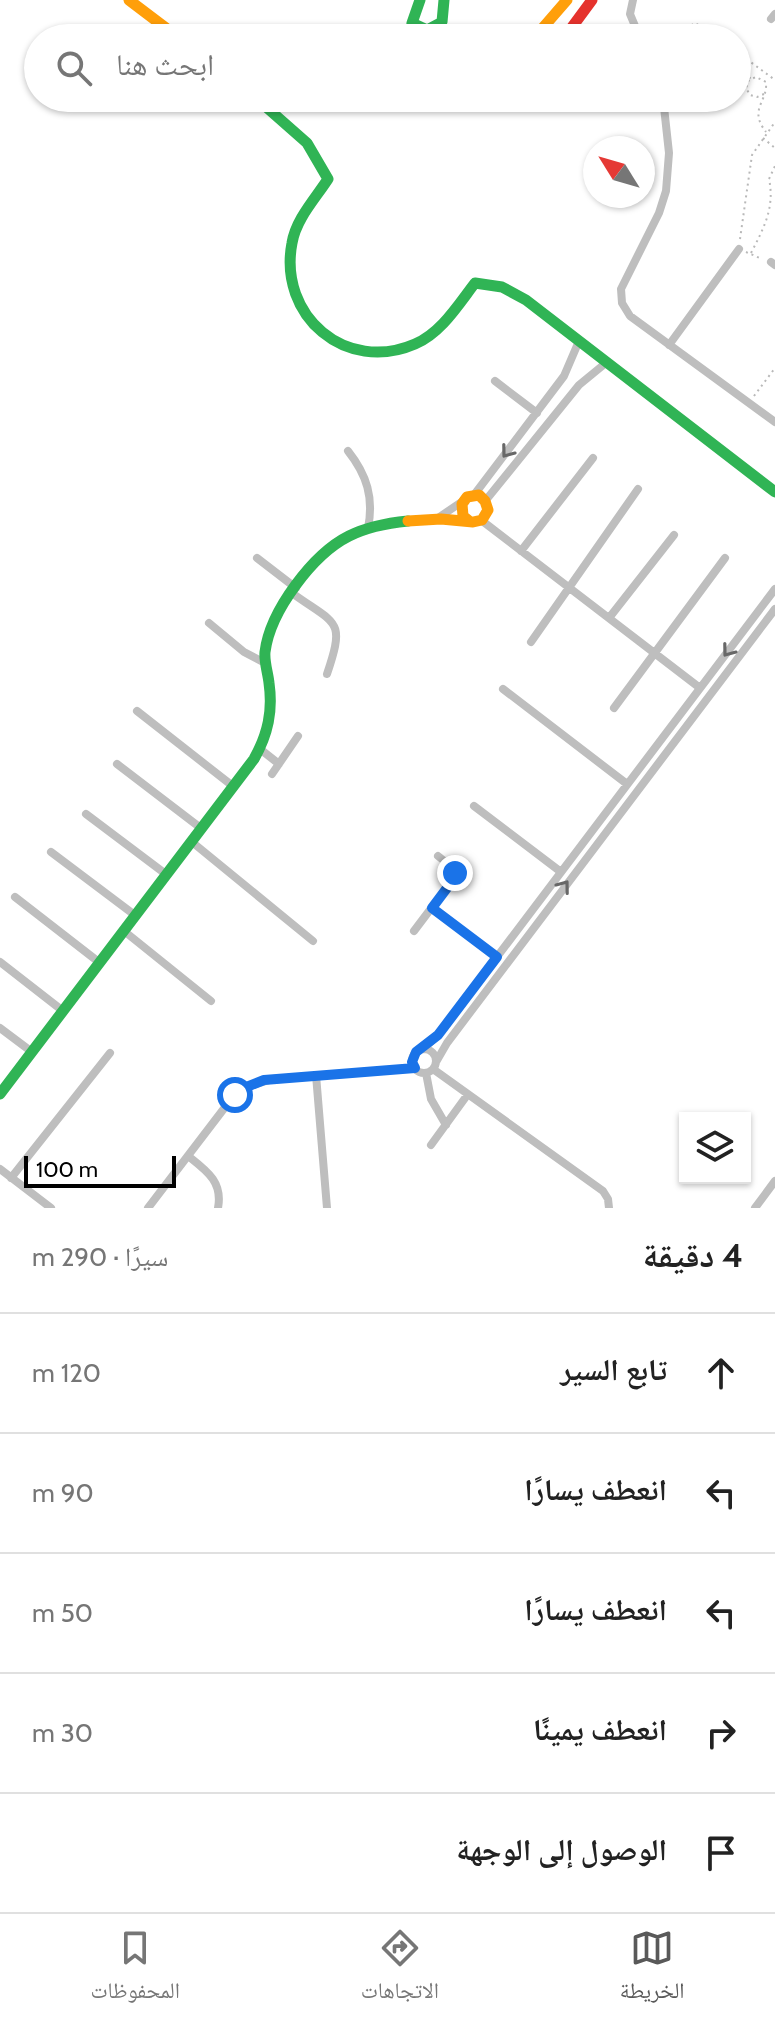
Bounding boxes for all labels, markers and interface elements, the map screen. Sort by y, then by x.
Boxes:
search box [24,24,751,112]
icon: search [52,46,96,90]
text: ابحث هنا [116,46,214,83]
north arrow [583,136,655,208]
one-way arrow [502,444,516,458]
one-way arrow [723,642,737,657]
route end [437,855,473,891]
one-way arrow [555,880,569,895]
route start [217,1077,253,1113]
map controls [679,1112,751,1184]
button: layers [679,1112,751,1184]
scale bar [24,1152,176,1188]
text: 100 m [36,1156,98,1183]
text: 4 دقيقة [643,1234,743,1276]
text: سيرًا · 290 m [32,1241,168,1273]
text: تابع السير [560,1351,667,1388]
icon: ahead [699,1351,743,1395]
text: 120 m [32,1357,101,1389]
text: انعطف يسارًا [524,1471,667,1508]
icon: left [699,1471,743,1515]
text: 90 m [32,1477,94,1509]
text: انعطف يسارًا [524,1591,667,1628]
icon: left [699,1591,743,1635]
text: 50 m [32,1597,93,1629]
text: انعطف يمينًا [533,1711,667,1748]
icon: right [699,1711,743,1755]
text: 30 m [32,1717,93,1749]
text: الوصول إلى الوجهة [456,1831,667,1868]
icon: arrive [699,1831,743,1875]
tab: المحفوظات [90,1926,180,2012]
tab: الاتجاهات [361,1926,439,2012]
tab: الخريطة [620,1926,685,2012]

